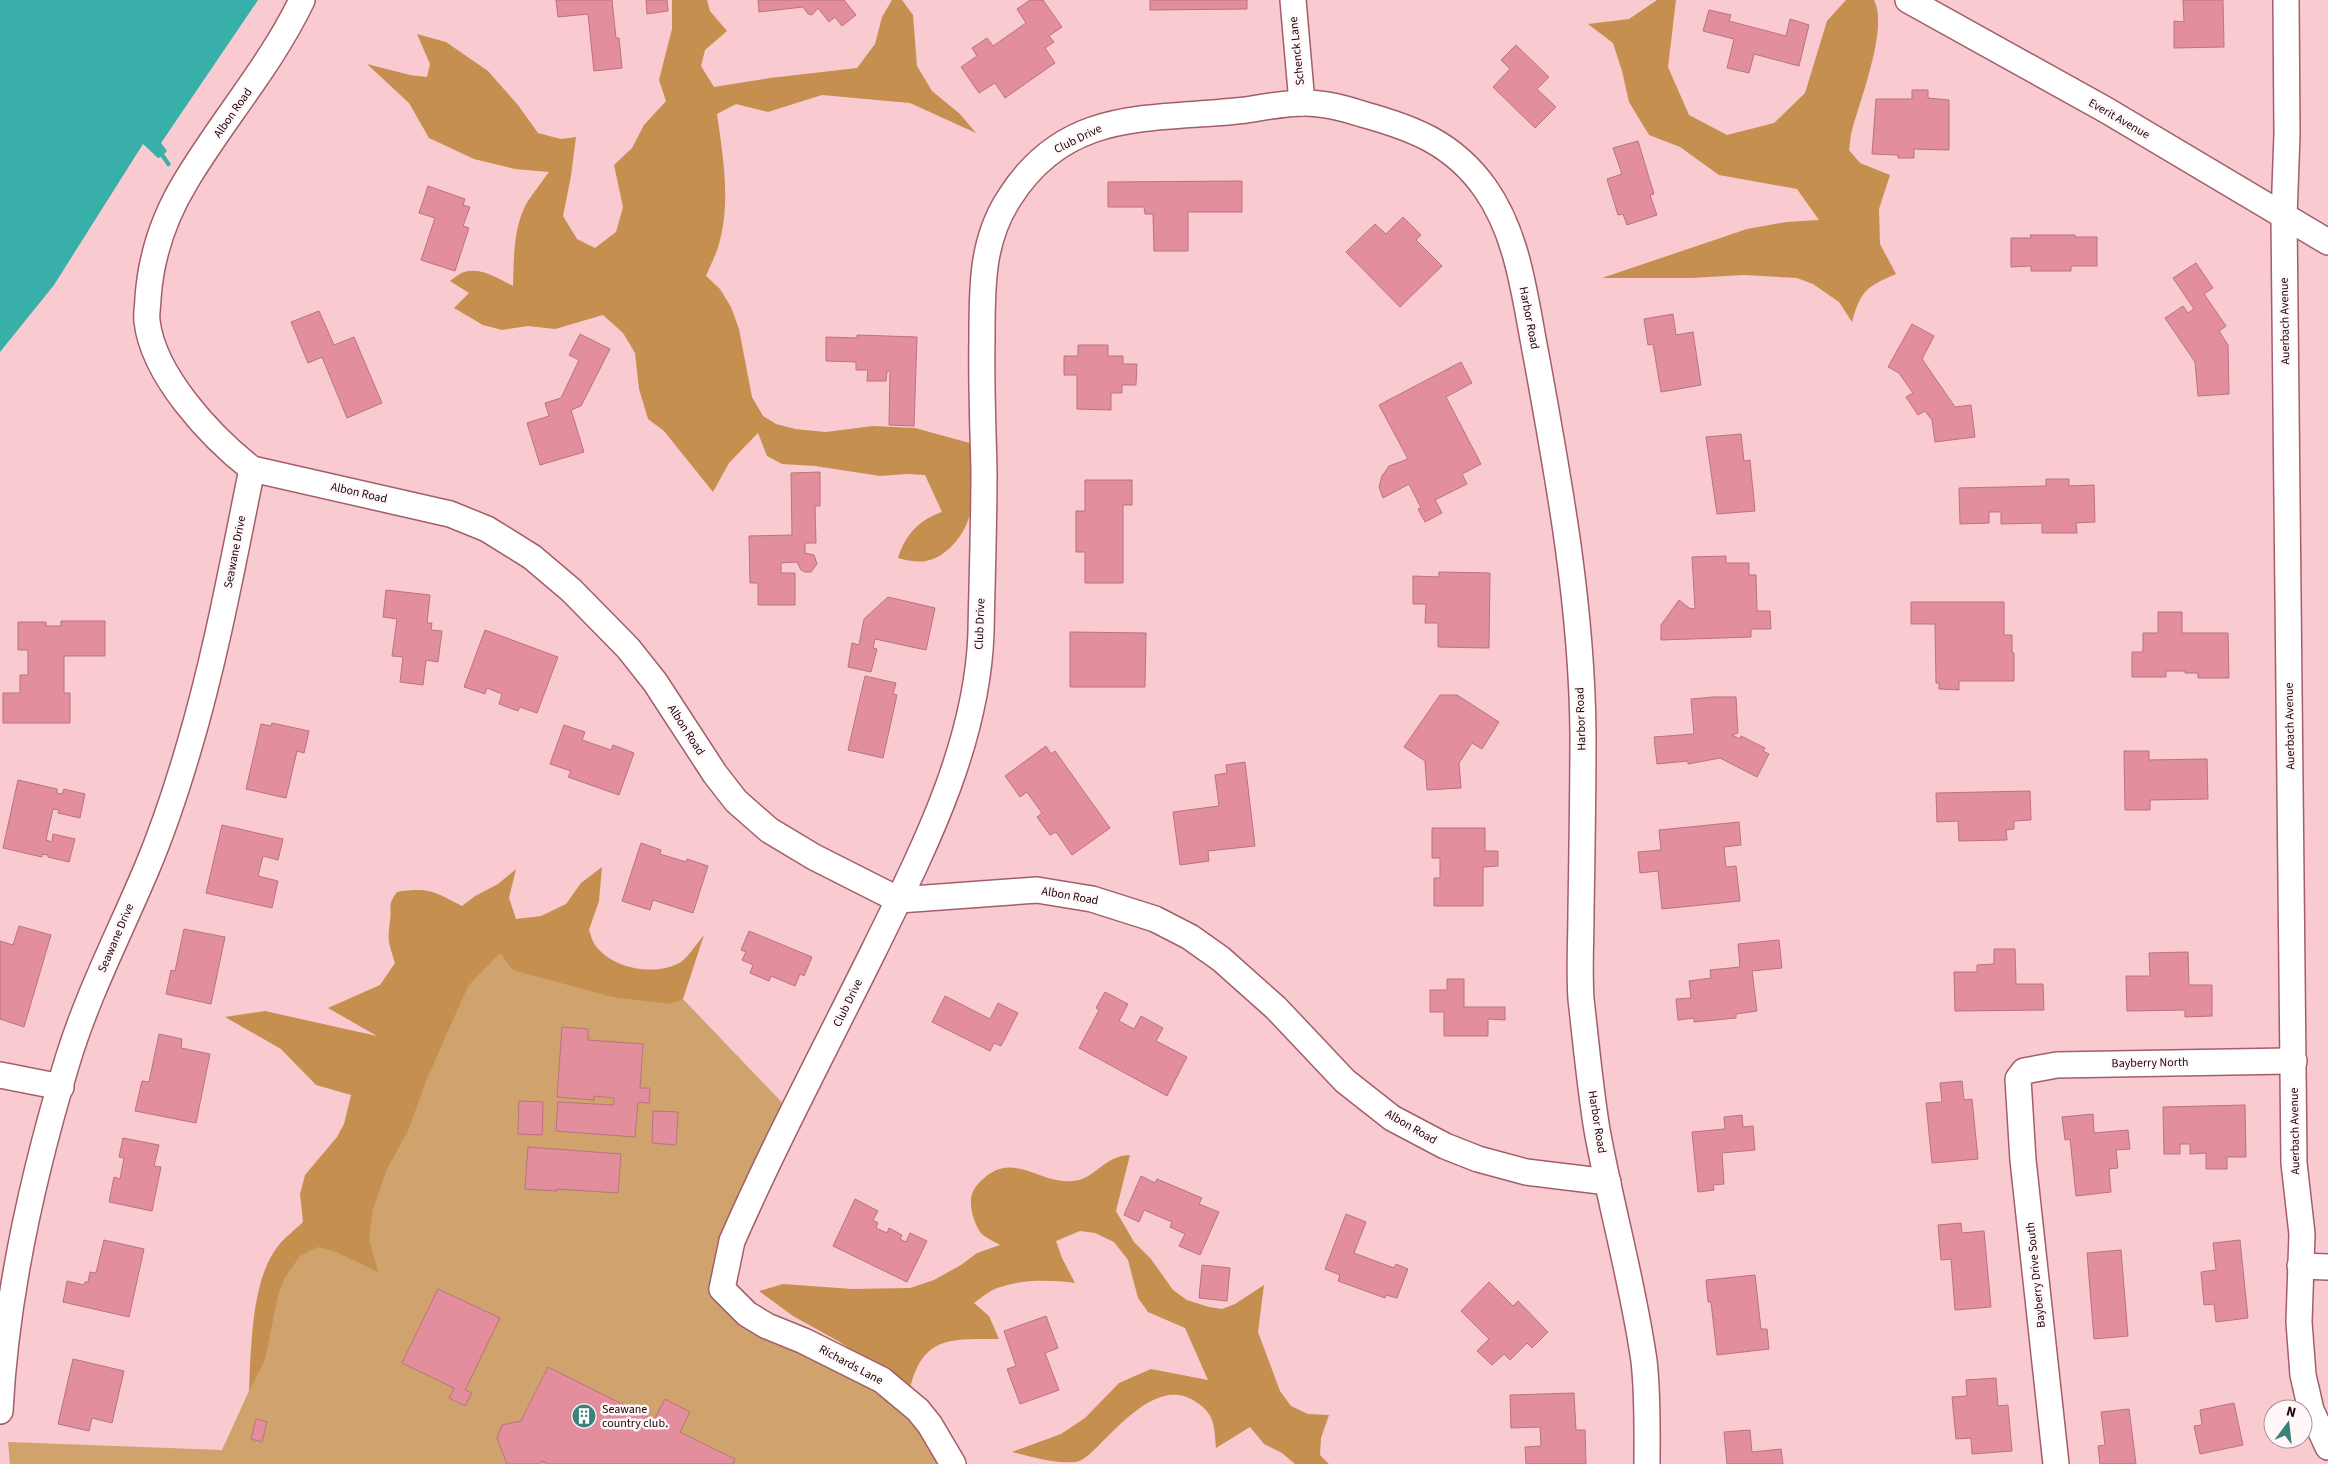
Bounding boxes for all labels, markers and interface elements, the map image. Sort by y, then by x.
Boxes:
street label: Schenck Lane [1285,16,1309,86]
street label: Albon Road [210,85,256,141]
street label: Everit Avenue [2085,95,2153,143]
street label: Club Drive [1051,120,1105,158]
street label: Auerbach Avenue [2276,277,2294,365]
street label: Harbor Road [1515,285,1543,351]
street label: Albon Road [329,478,389,508]
street label: Seawane Drive [220,514,250,590]
street label: Club Drive [971,598,989,650]
street label: Auerbach Avenue [2281,682,2299,770]
street label: Harbor Road [1571,687,1591,751]
street label: Albon Road [663,701,709,759]
street label: Albon Road [1040,883,1100,909]
street label: Seawane Drive [94,901,138,975]
street label: Club Drive [829,976,867,1030]
street label: Bayberry North [2111,1054,2189,1072]
street label: Auerbach Avenue [2286,1087,2304,1175]
street label: Harbor Road [1584,1089,1610,1155]
street label: Albon Road [1382,1105,1440,1149]
street label: Bayberry Drive South [2022,1221,2050,1329]
street label: Richards Lane [816,1341,886,1389]
north arrow [2263,1399,2313,1449]
place label: Seawane country club. [602,1401,668,1432]
text: N [2284,1402,2298,1423]
building icon: Seawane country club. [571,1403,597,1429]

